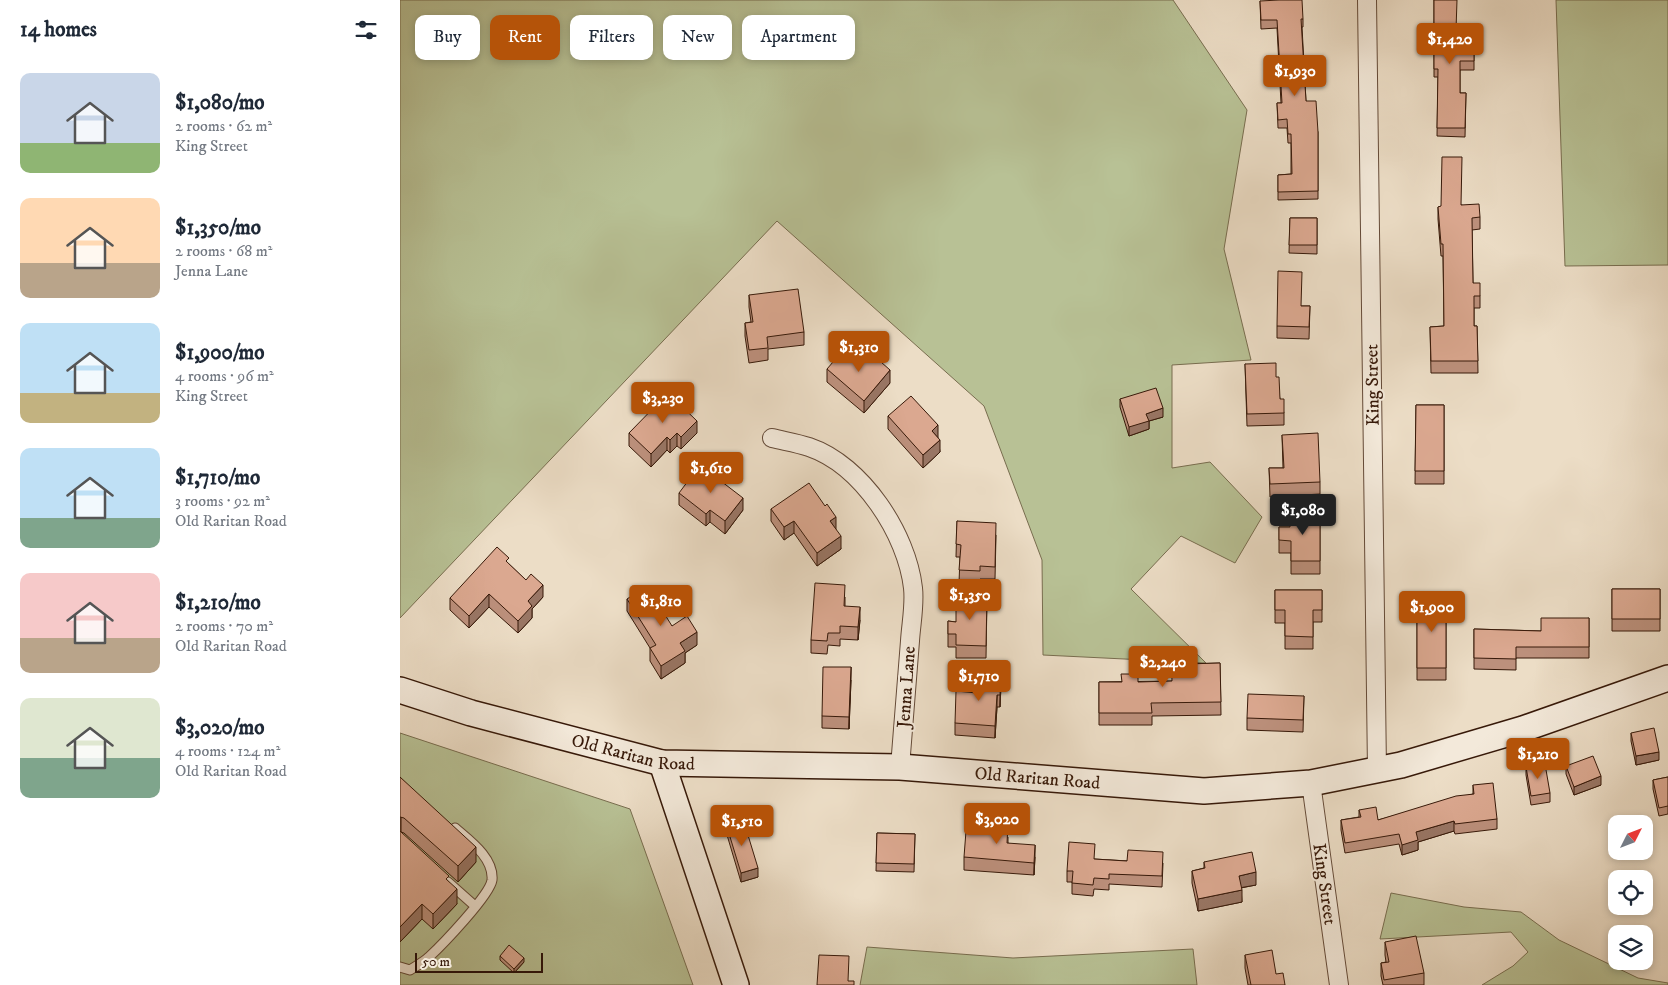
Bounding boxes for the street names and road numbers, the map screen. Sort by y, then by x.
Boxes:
street label: King Street [1361,344,1385,426]
street label: Jenna Lane [893,645,921,731]
street label: Old Raritan Road [569,730,695,776]
street label: Old Raritan Road [974,763,1101,795]
street label: King Street [1307,842,1341,926]

